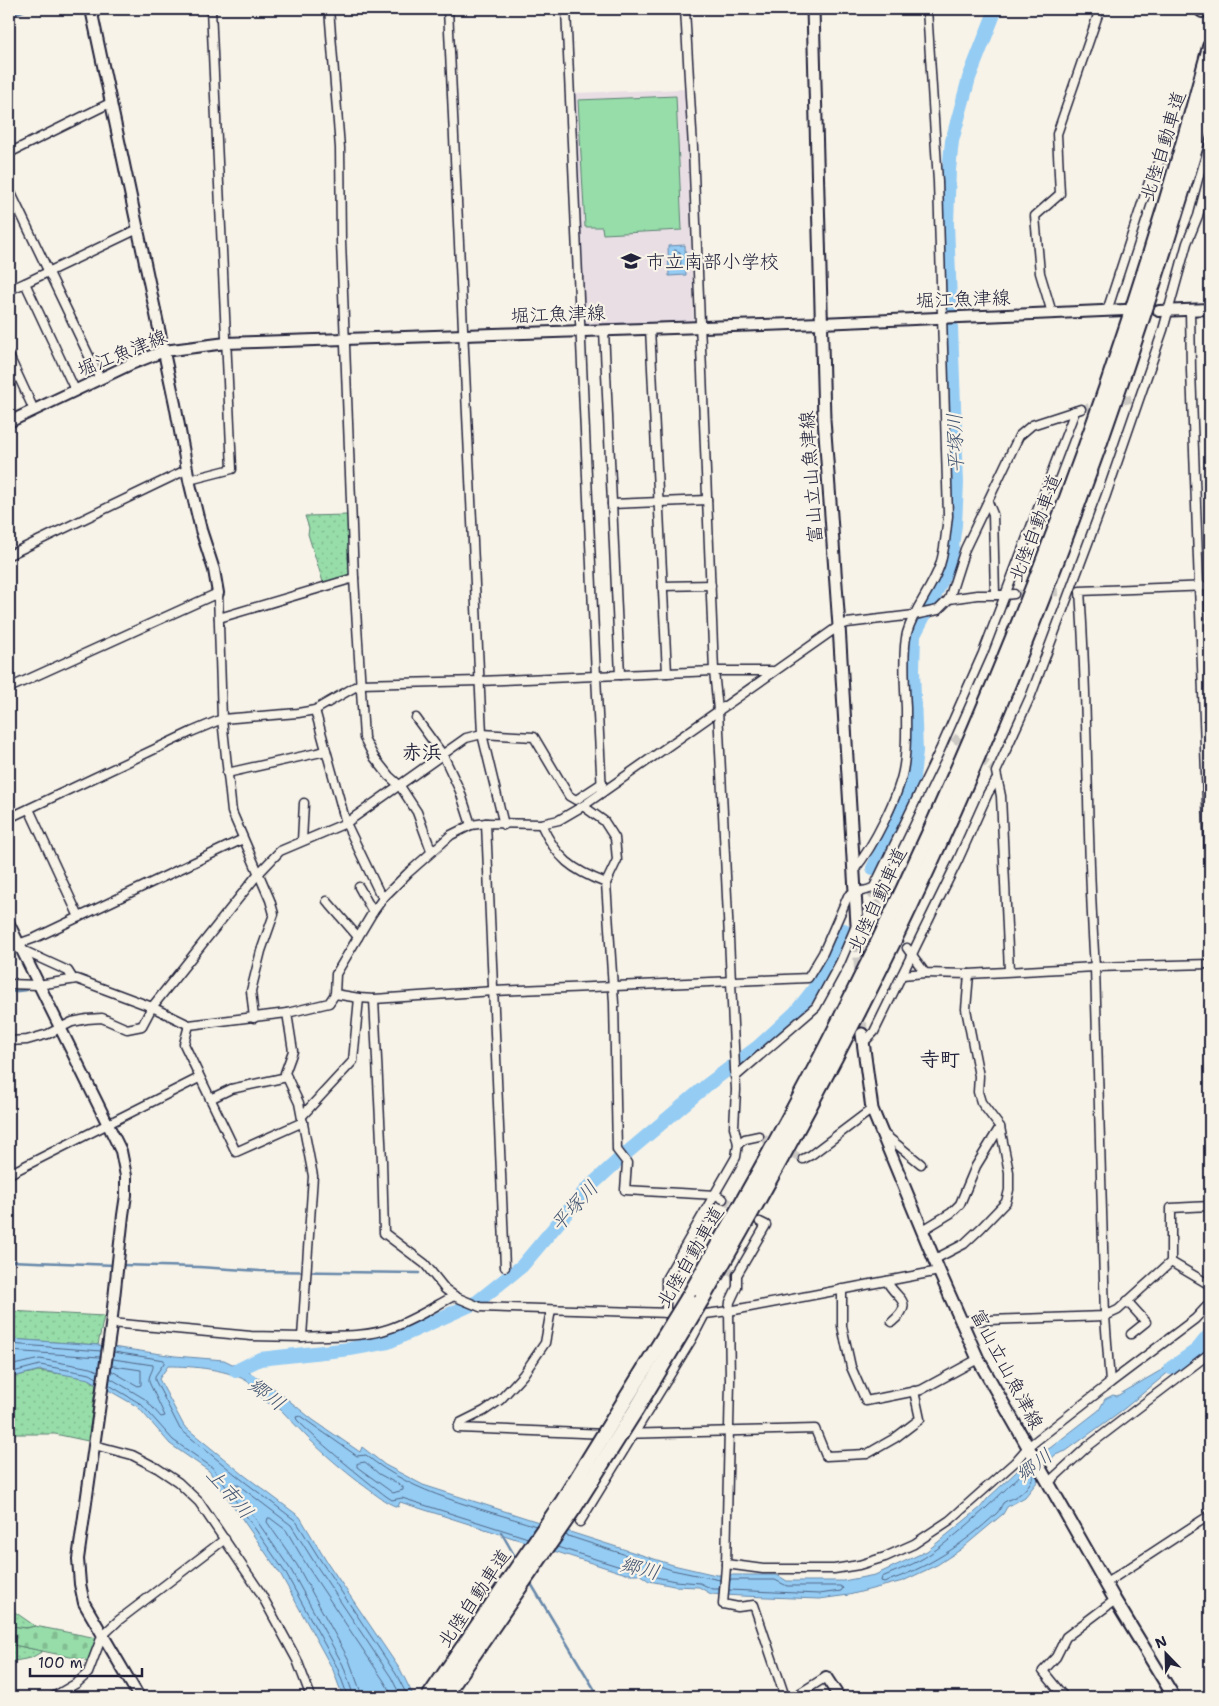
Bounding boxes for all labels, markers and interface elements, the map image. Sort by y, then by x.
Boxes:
street label: 北陸自動車道 [1134,88,1192,204]
place label: 市立南部小学校 [646,249,779,274]
school or university icon: 市立南部小学校 [620,250,642,272]
street label: 堀江魚津線 [915,285,1011,313]
street label: 堀江魚津線 [510,300,606,328]
street label: 堀江魚津線 [73,324,171,382]
street label: 富山立山魚津線 [794,410,828,544]
water label: 平塚川 [941,413,969,473]
street label: 北陸自動車道 [1003,470,1067,586]
district label: 赤浜 [402,739,442,765]
street label: 北陸自動車道 [842,843,912,957]
district label: 寺町 [920,1046,960,1072]
water label: 平塚川 [544,1175,604,1237]
street label: 北陸自動車道 [651,1201,729,1313]
street label: 富山立山魚津線 [965,1304,1049,1434]
water label: 郷川 [243,1372,291,1416]
water label: 郷川 [1010,1442,1058,1488]
water label: 上市川 [201,1462,259,1524]
street label: 北陸自動車道 [432,1544,516,1652]
water label: 郷川 [617,1551,663,1585]
north arrow [1142,1628,1192,1678]
text: N [1152,1632,1170,1652]
scale bar [30,1646,142,1678]
text: 100 m [38,1653,83,1673]

